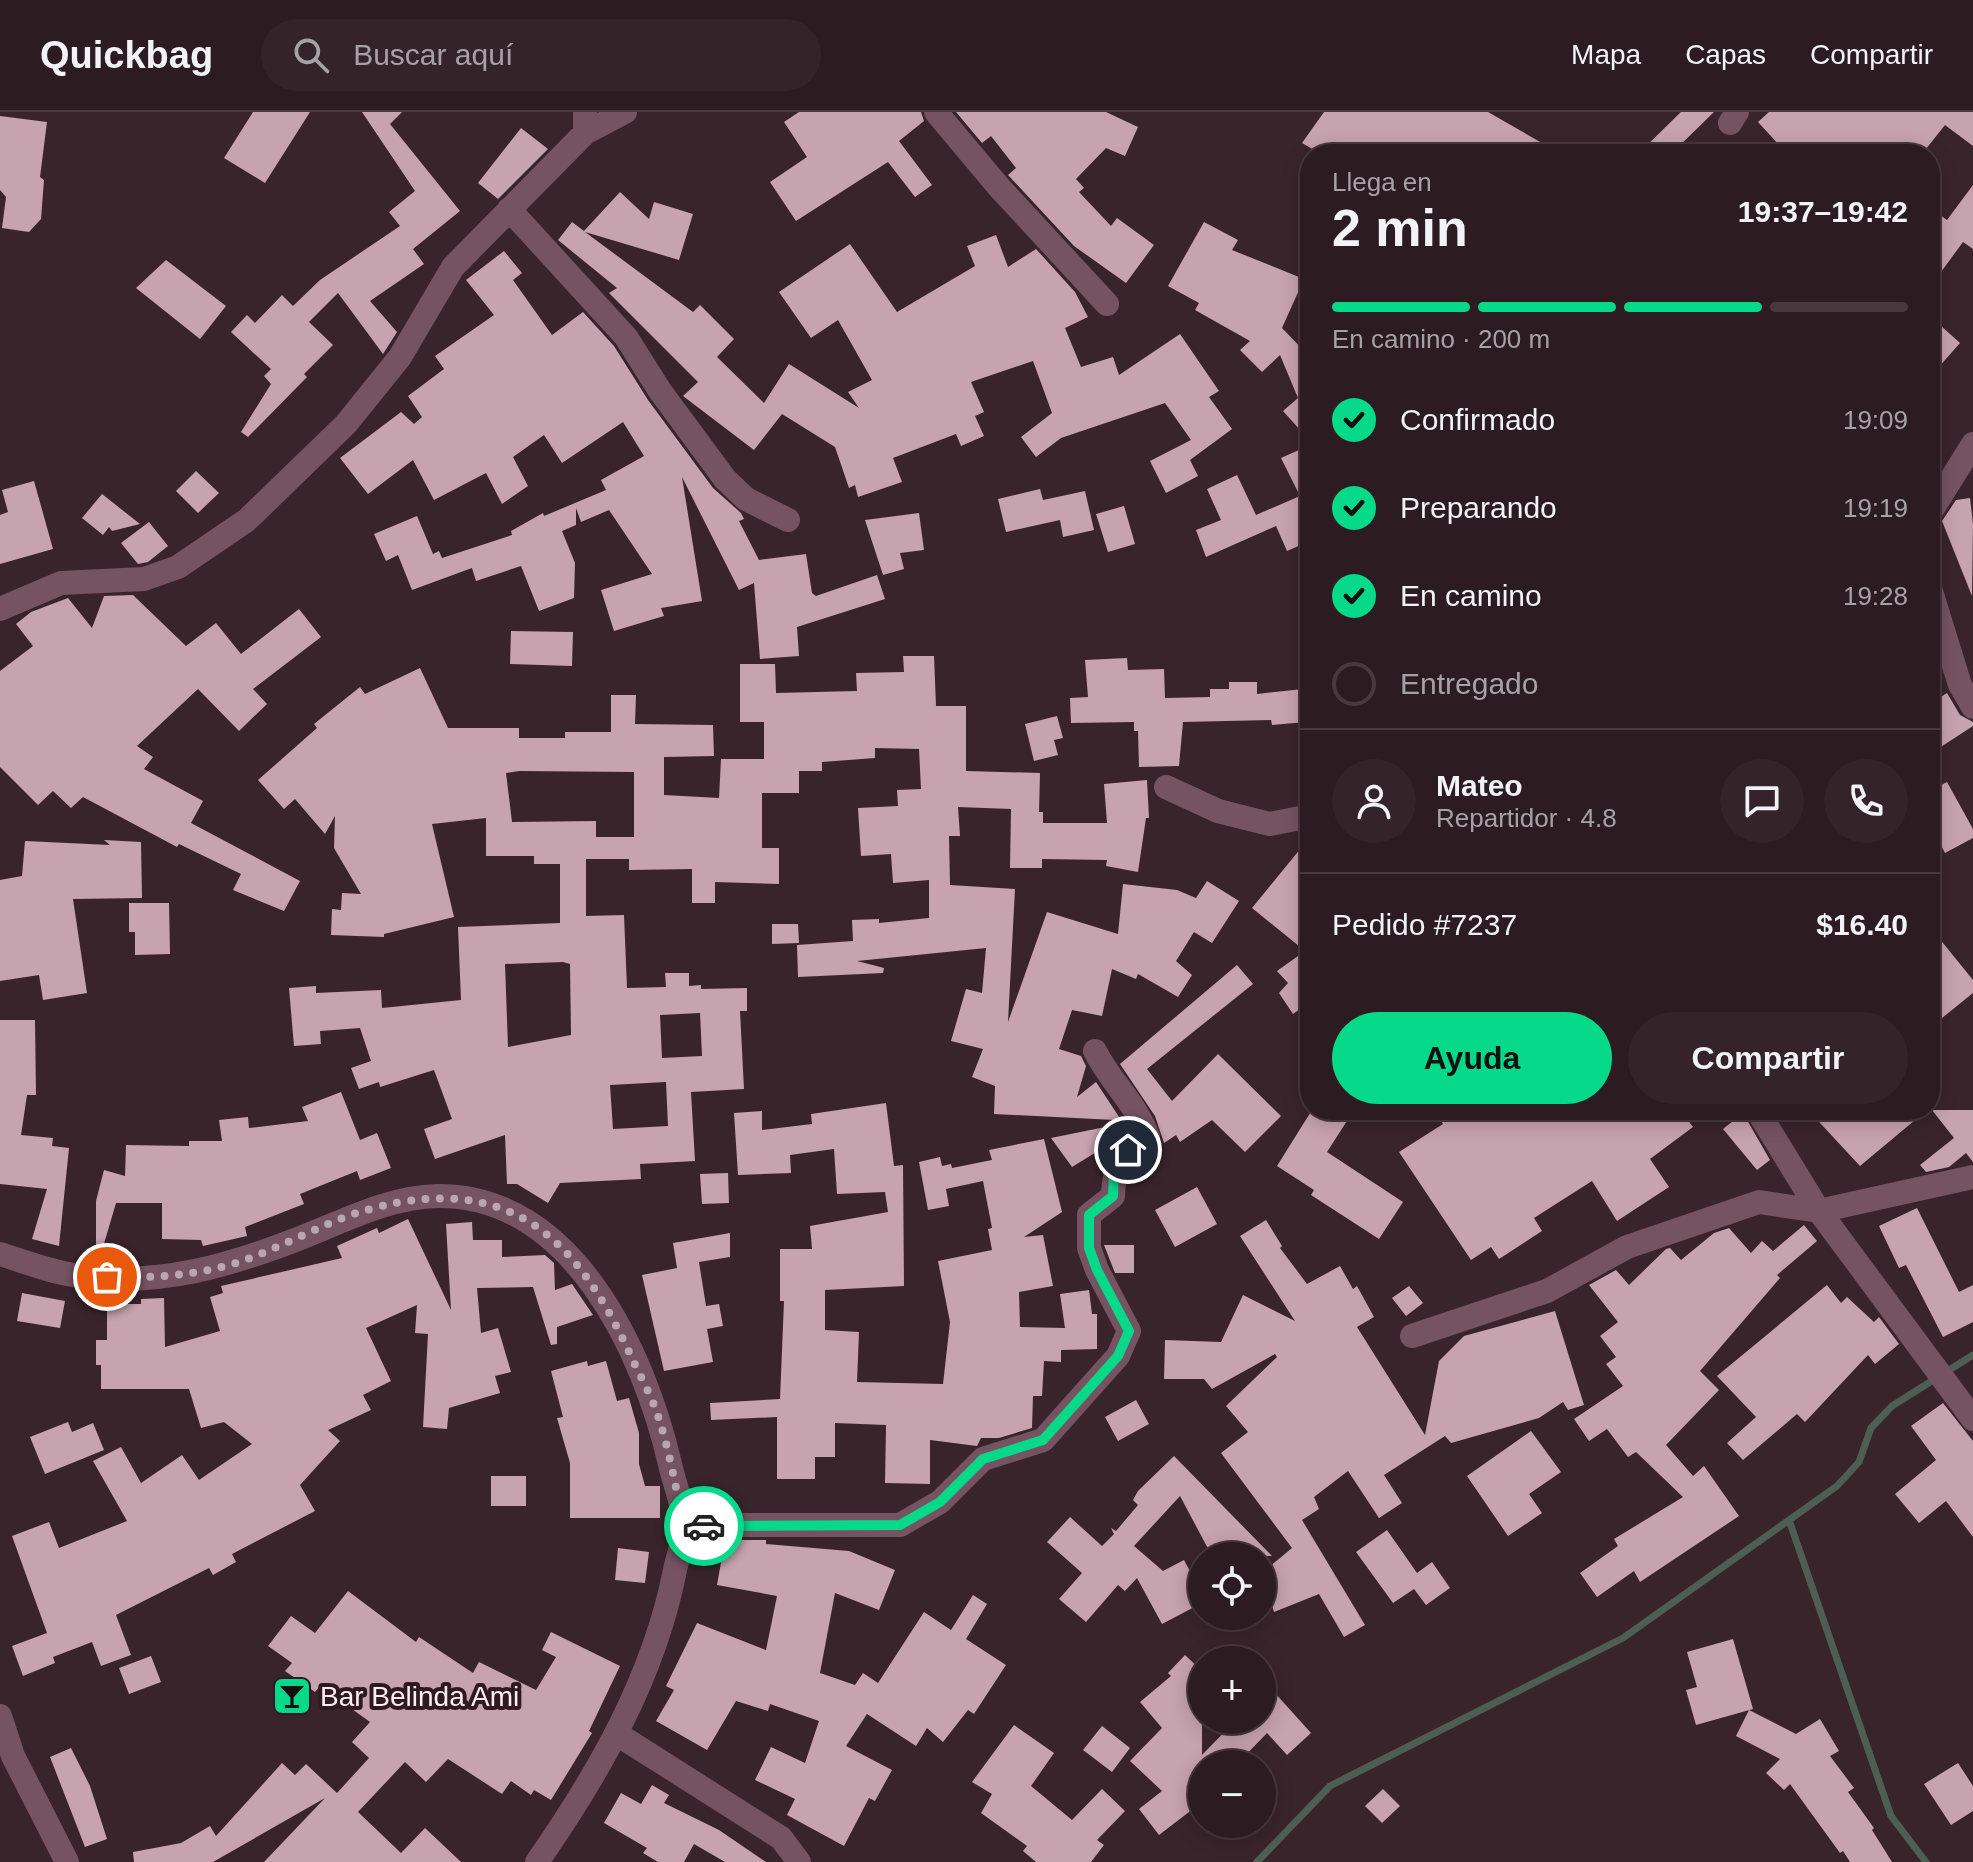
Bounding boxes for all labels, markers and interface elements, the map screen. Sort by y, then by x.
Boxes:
search box [261,19,821,91]
icon: search [289,33,333,77]
text: Quickbag [40,34,213,76]
text: Buscar aquí [353,38,513,71]
text: Mapa [1571,39,1641,70]
text: Capas [1685,39,1766,70]
text: Compartir [1810,39,1933,70]
text: Llega en [1332,167,1432,197]
text: 19:37–19:42 [1738,195,1908,228]
text: 2 min [1332,199,1468,257]
text: En camino · 200 m [1332,324,1550,354]
icon: check [1332,398,1376,442]
text: Confirmado [1400,403,1555,436]
text: 19:09 [1843,405,1908,435]
icon: check [1332,486,1376,530]
text: Preparando [1400,491,1557,524]
text: 19:19 [1843,493,1908,523]
icon: check [1332,574,1376,618]
text: En camino [1400,579,1542,612]
text: 19:28 [1843,581,1908,611]
text: Entregado [1400,667,1538,700]
button: person [1332,759,1416,843]
button: chat [1720,759,1804,843]
button: phone [1824,759,1908,843]
text: Mateo [1436,769,1523,802]
text: Repartidor · 4.8 [1436,803,1617,833]
text: Pedido #7237 [1332,908,1517,941]
text: $16.40 [1816,908,1908,941]
button: Ayuda [1332,1012,1612,1104]
button: Compartir [1628,1012,1908,1104]
pin [1094,1116,1162,1184]
icon: home [1106,1128,1150,1172]
pin [73,1243,141,1311]
icon: bag [85,1255,129,1299]
courier [664,1486,744,1566]
icon: car [682,1504,726,1548]
map controls [1188,1542,1276,1838]
button: locate [1188,1542,1276,1630]
button: + [1188,1646,1276,1734]
bar icon: Bar Belinda Ami [271,1675,313,1717]
place label: Bar Belinda Ami [320,1681,519,1712]
button: − [1188,1750,1276,1838]

